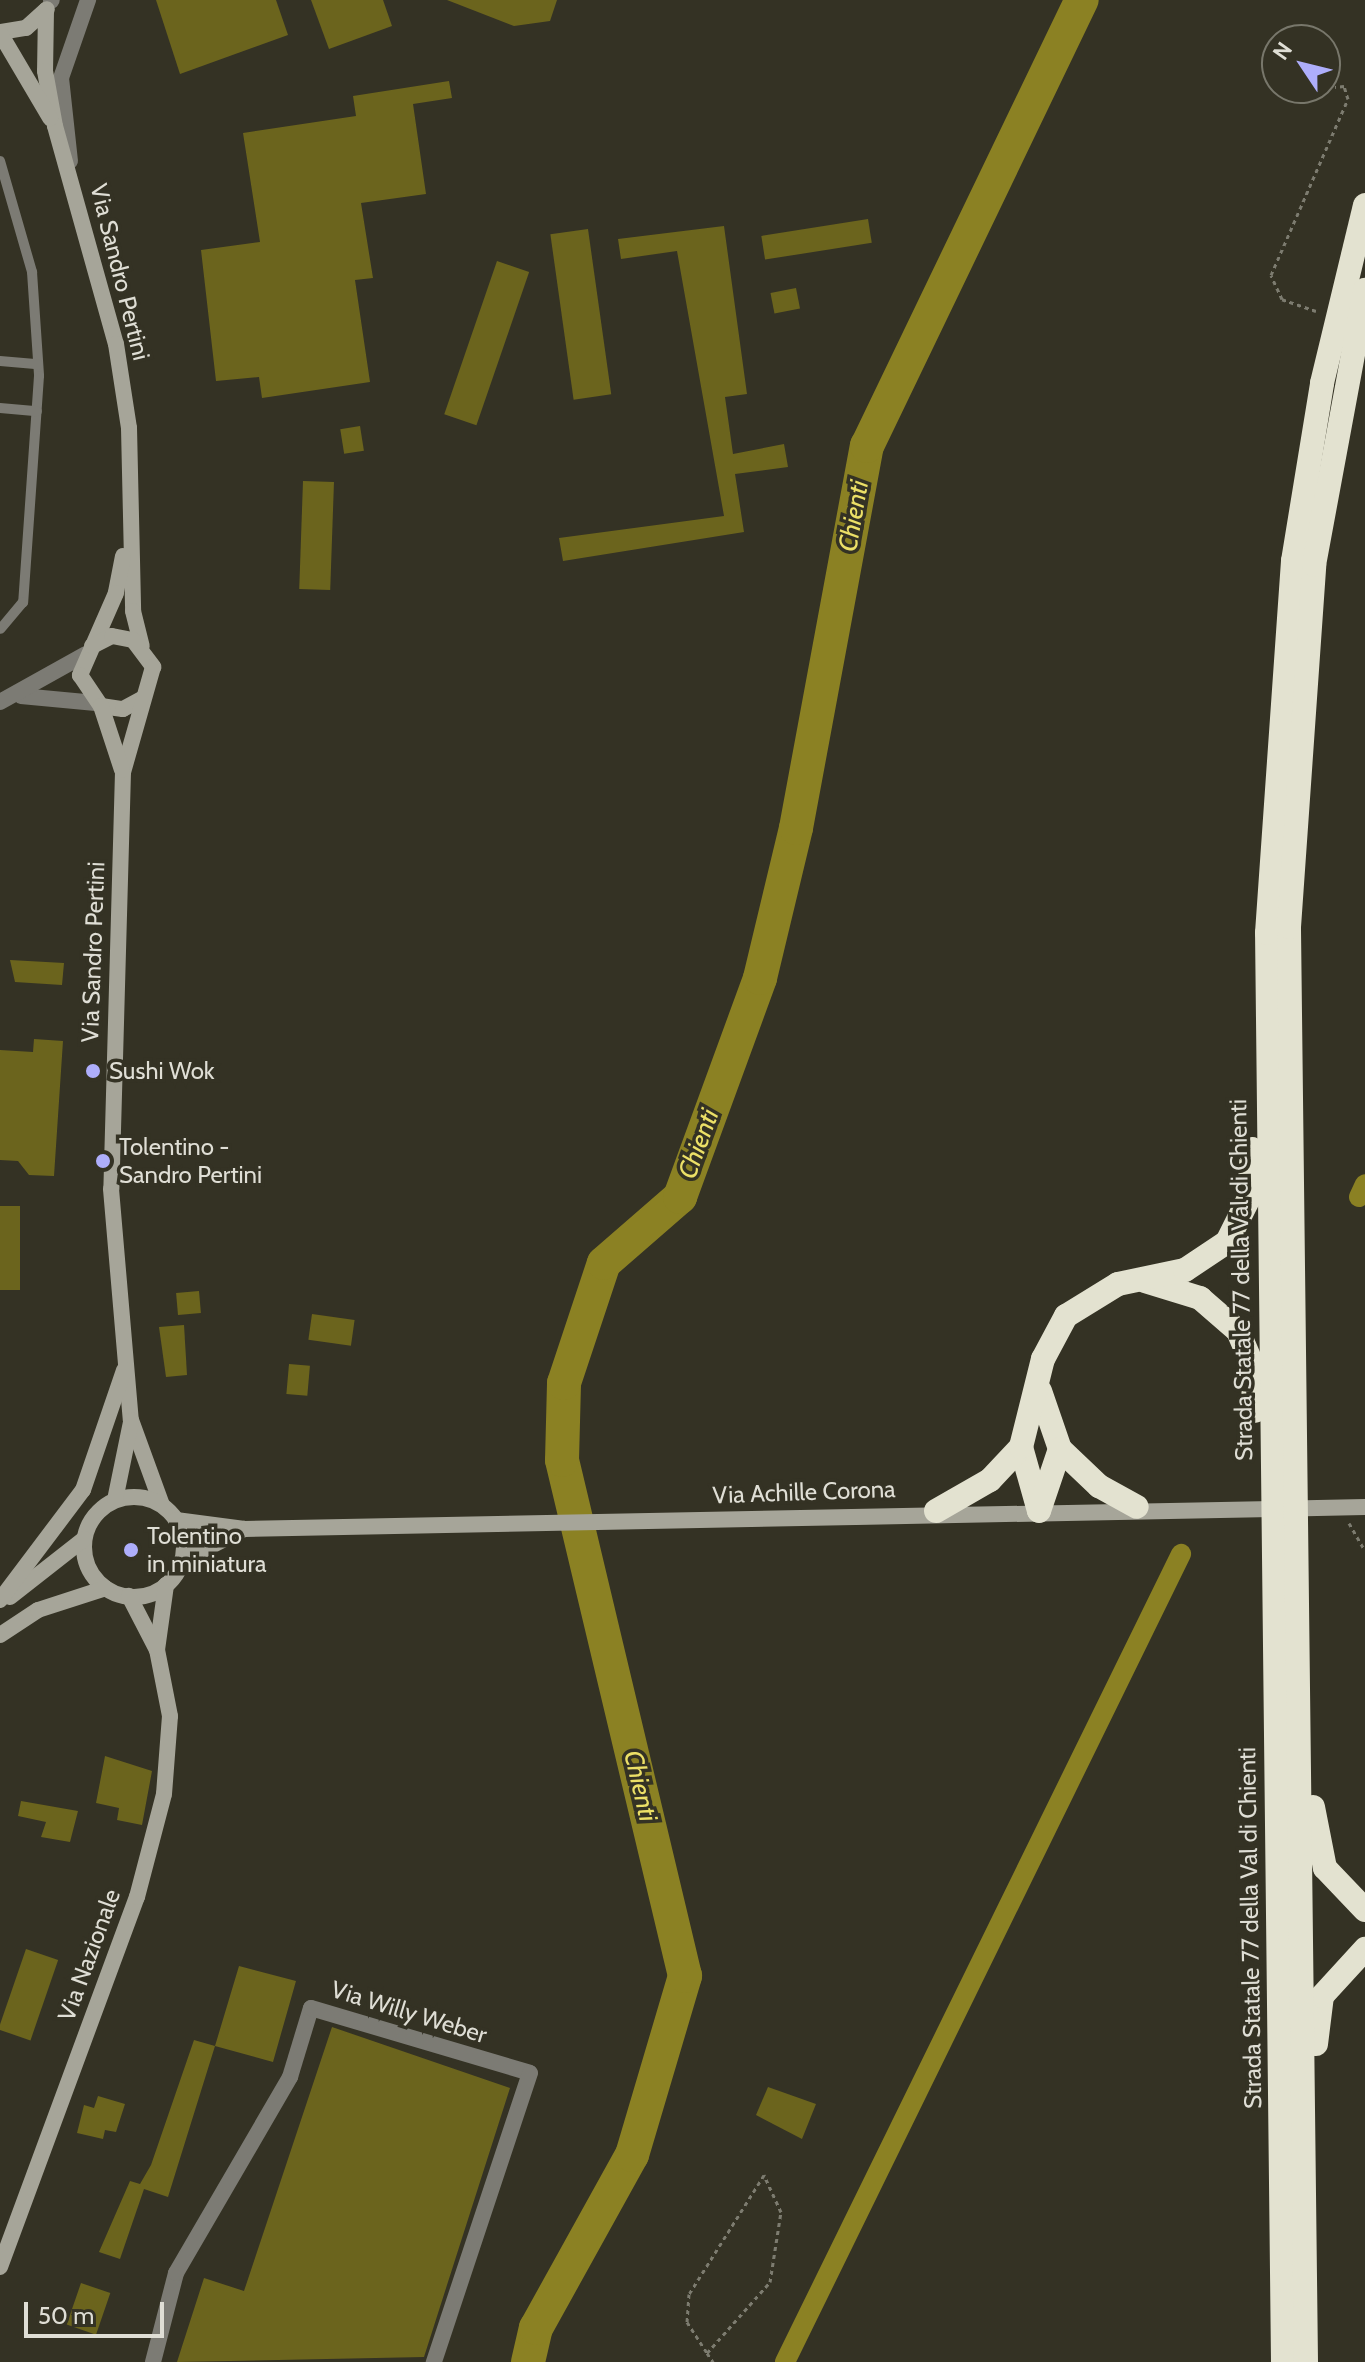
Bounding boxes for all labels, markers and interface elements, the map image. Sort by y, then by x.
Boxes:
north arrow [1261,24,1341,104]
text: N [1267,37,1298,65]
street label: Via Sandro Pertini [84,181,156,363]
water label: Chienti [832,478,876,554]
street label: Via Sandro Pertini [75,861,111,1043]
place label: Sushi Wok [109,1057,215,1085]
marker: Sushi Wok [84,1062,102,1080]
street label: Strada Statale 77 della Val di Chienti [1223,1099,1259,1461]
water label: Chienti [672,1105,726,1183]
place label: Tolentino - Sandro Pertini [119,1133,262,1189]
marker: Tolentino - Sandro Pertini [94,1152,112,1170]
street label: Via Achille Corona [712,1474,896,1510]
place label: Tolentino in miniatura [147,1522,266,1578]
marker: Tolentino in miniatura [122,1541,140,1559]
water label: Chienti [617,1747,663,1825]
street label: Strada Statale 77 della Val di Chienti [1232,1747,1268,2109]
street label: Via Nazionale [52,1885,126,2025]
street label: Via Willy Weber [328,1975,490,2049]
scale bar [28,2286,168,2336]
text: 50 m [38,2301,94,2330]

